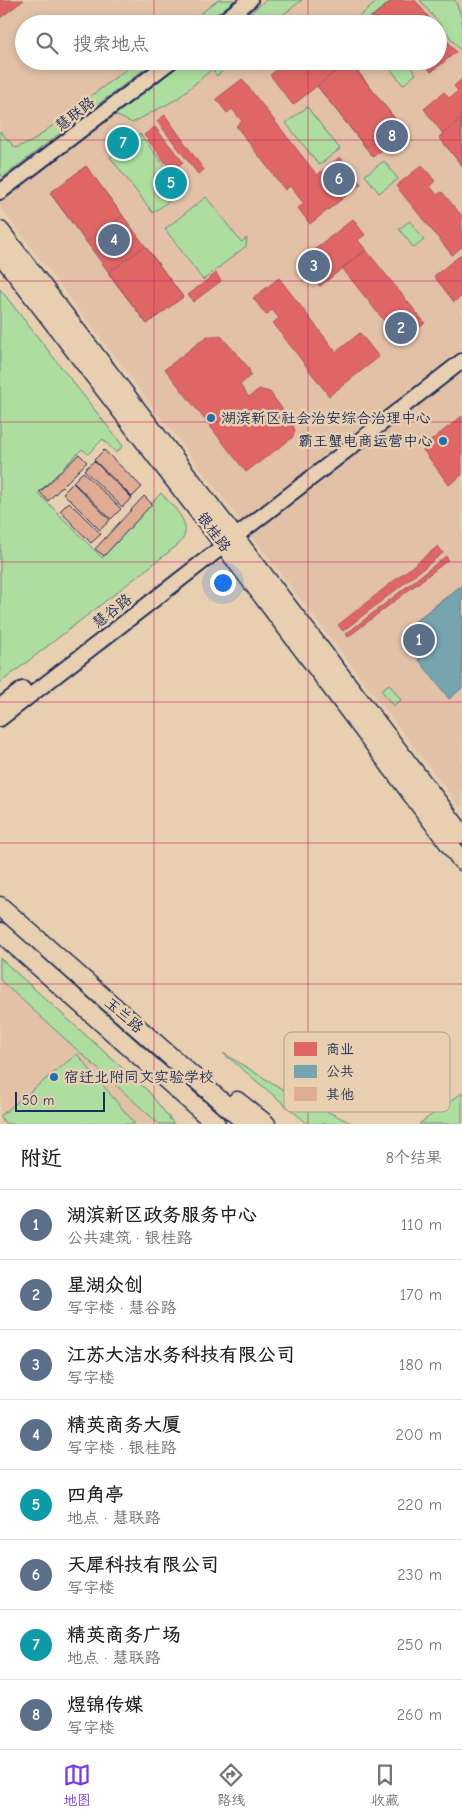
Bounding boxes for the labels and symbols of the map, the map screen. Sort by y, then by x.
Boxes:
street label: 慧联路 [52,93,98,135]
pin: 8 [376,117,408,155]
pin: 7 [107,124,139,162]
pin: 6 [323,160,355,198]
pin: 5 [155,164,187,202]
pin: 4 [98,221,130,259]
pin: 3 [298,247,330,285]
pin: 2 [385,309,417,347]
place label: 湖滨新区社会治安综合治理中心 [221,409,431,427]
marker: 湖滨新区社会治安综合治理中心 [205,412,217,424]
place label: 霸王蟹电商运营中心 [298,432,433,450]
marker: 霸王蟹电商运营中心 [437,435,449,447]
street label: 银桂路 [193,509,235,555]
your location [210,570,236,596]
street label: 慧谷路 [89,590,135,632]
pin: 1 [403,621,435,659]
street label: 玉兰路 [101,993,147,1037]
legend [284,1032,450,1112]
text: 商业 [326,1041,354,1058]
text: 公共 [326,1063,354,1080]
place label: 宿迁北附同文实验学校 [64,1068,214,1086]
marker: 宿迁北附同文实验学校 [48,1071,60,1083]
text: 其他 [326,1086,354,1103]
scale bar [15,1089,105,1112]

